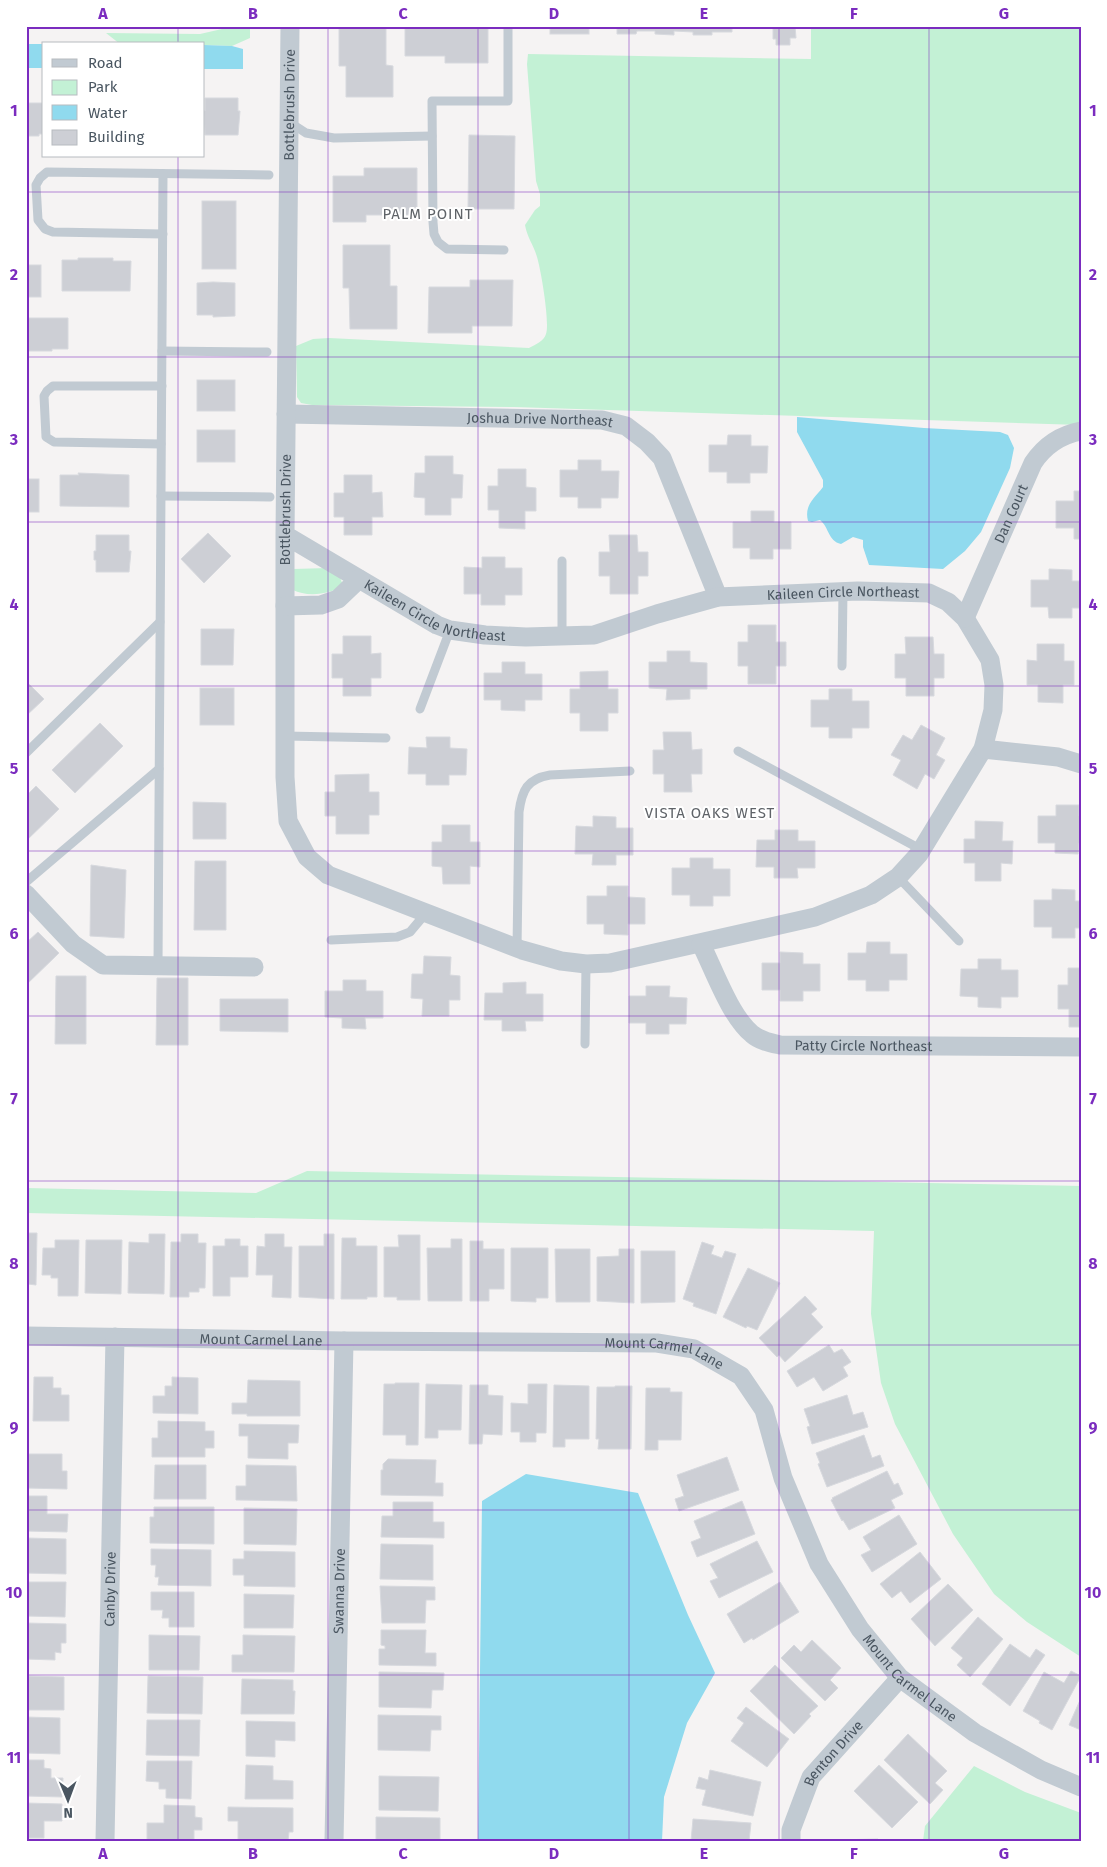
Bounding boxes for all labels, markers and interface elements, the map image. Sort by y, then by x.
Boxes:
text: A [97,4,108,23]
text: B [248,4,258,23]
text: C [398,4,408,23]
text: D [549,4,559,23]
text: E [700,4,708,23]
text: F [850,4,858,23]
text: G [999,4,1009,23]
legend [42,42,205,158]
street label: Bottlebrush Drive [281,49,299,161]
text: Road [88,54,123,72]
text: Park [88,78,118,96]
text: 1 [10,101,18,120]
text: 1 [1089,101,1097,120]
text: Water [88,104,127,122]
text: Building [88,128,144,146]
district label: PALM POINT [383,205,473,223]
text: 2 [10,265,18,284]
text: 2 [1089,265,1097,284]
street label: Joshua Drive Northeast [467,409,616,432]
text: 3 [9,430,18,449]
text: 3 [1088,430,1097,449]
street label: Bottlebrush Drive [277,454,295,566]
street label: Dan Court [991,481,1032,546]
street label: Kaileen Circle Northeast [361,576,507,645]
street label: Kaileen Circle Northeast [766,583,921,604]
text: 4 [9,595,19,614]
text: 4 [1088,595,1098,614]
text: 5 [10,759,19,778]
text: 5 [1089,759,1098,778]
district label: VISTA OAKS WEST [645,804,775,822]
text: 6 [9,924,19,943]
text: 6 [1088,924,1098,943]
street label: Patty Circle Northeast [795,1037,933,1055]
text: 7 [10,1089,18,1108]
text: 7 [1089,1089,1097,1108]
text: 8 [9,1254,19,1273]
text: 8 [1088,1254,1098,1273]
street label: Mount Carmel Lane [199,1331,322,1350]
street label: Mount Carmel Lane [605,1335,726,1373]
text: 9 [10,1418,19,1437]
text: 9 [1089,1418,1098,1437]
street label: Swanna Drive [330,1548,349,1634]
street label: Canby Drive [101,1551,120,1627]
text: 10 [6,1583,22,1602]
text: 10 [1085,1583,1101,1602]
street label: Mount Carmel Lane [859,1631,960,1726]
street label: Benton Drive [800,1717,867,1788]
text: 11 [7,1748,21,1767]
text: 11 [1086,1748,1100,1767]
north arrow [42,1774,92,1824]
text: N [63,1804,73,1821]
text: A [97,1844,108,1863]
text: B [248,1844,258,1863]
text: C [398,1844,408,1863]
text: D [549,1844,559,1863]
text: E [700,1844,708,1863]
text: F [850,1844,858,1863]
text: G [999,1844,1009,1863]

